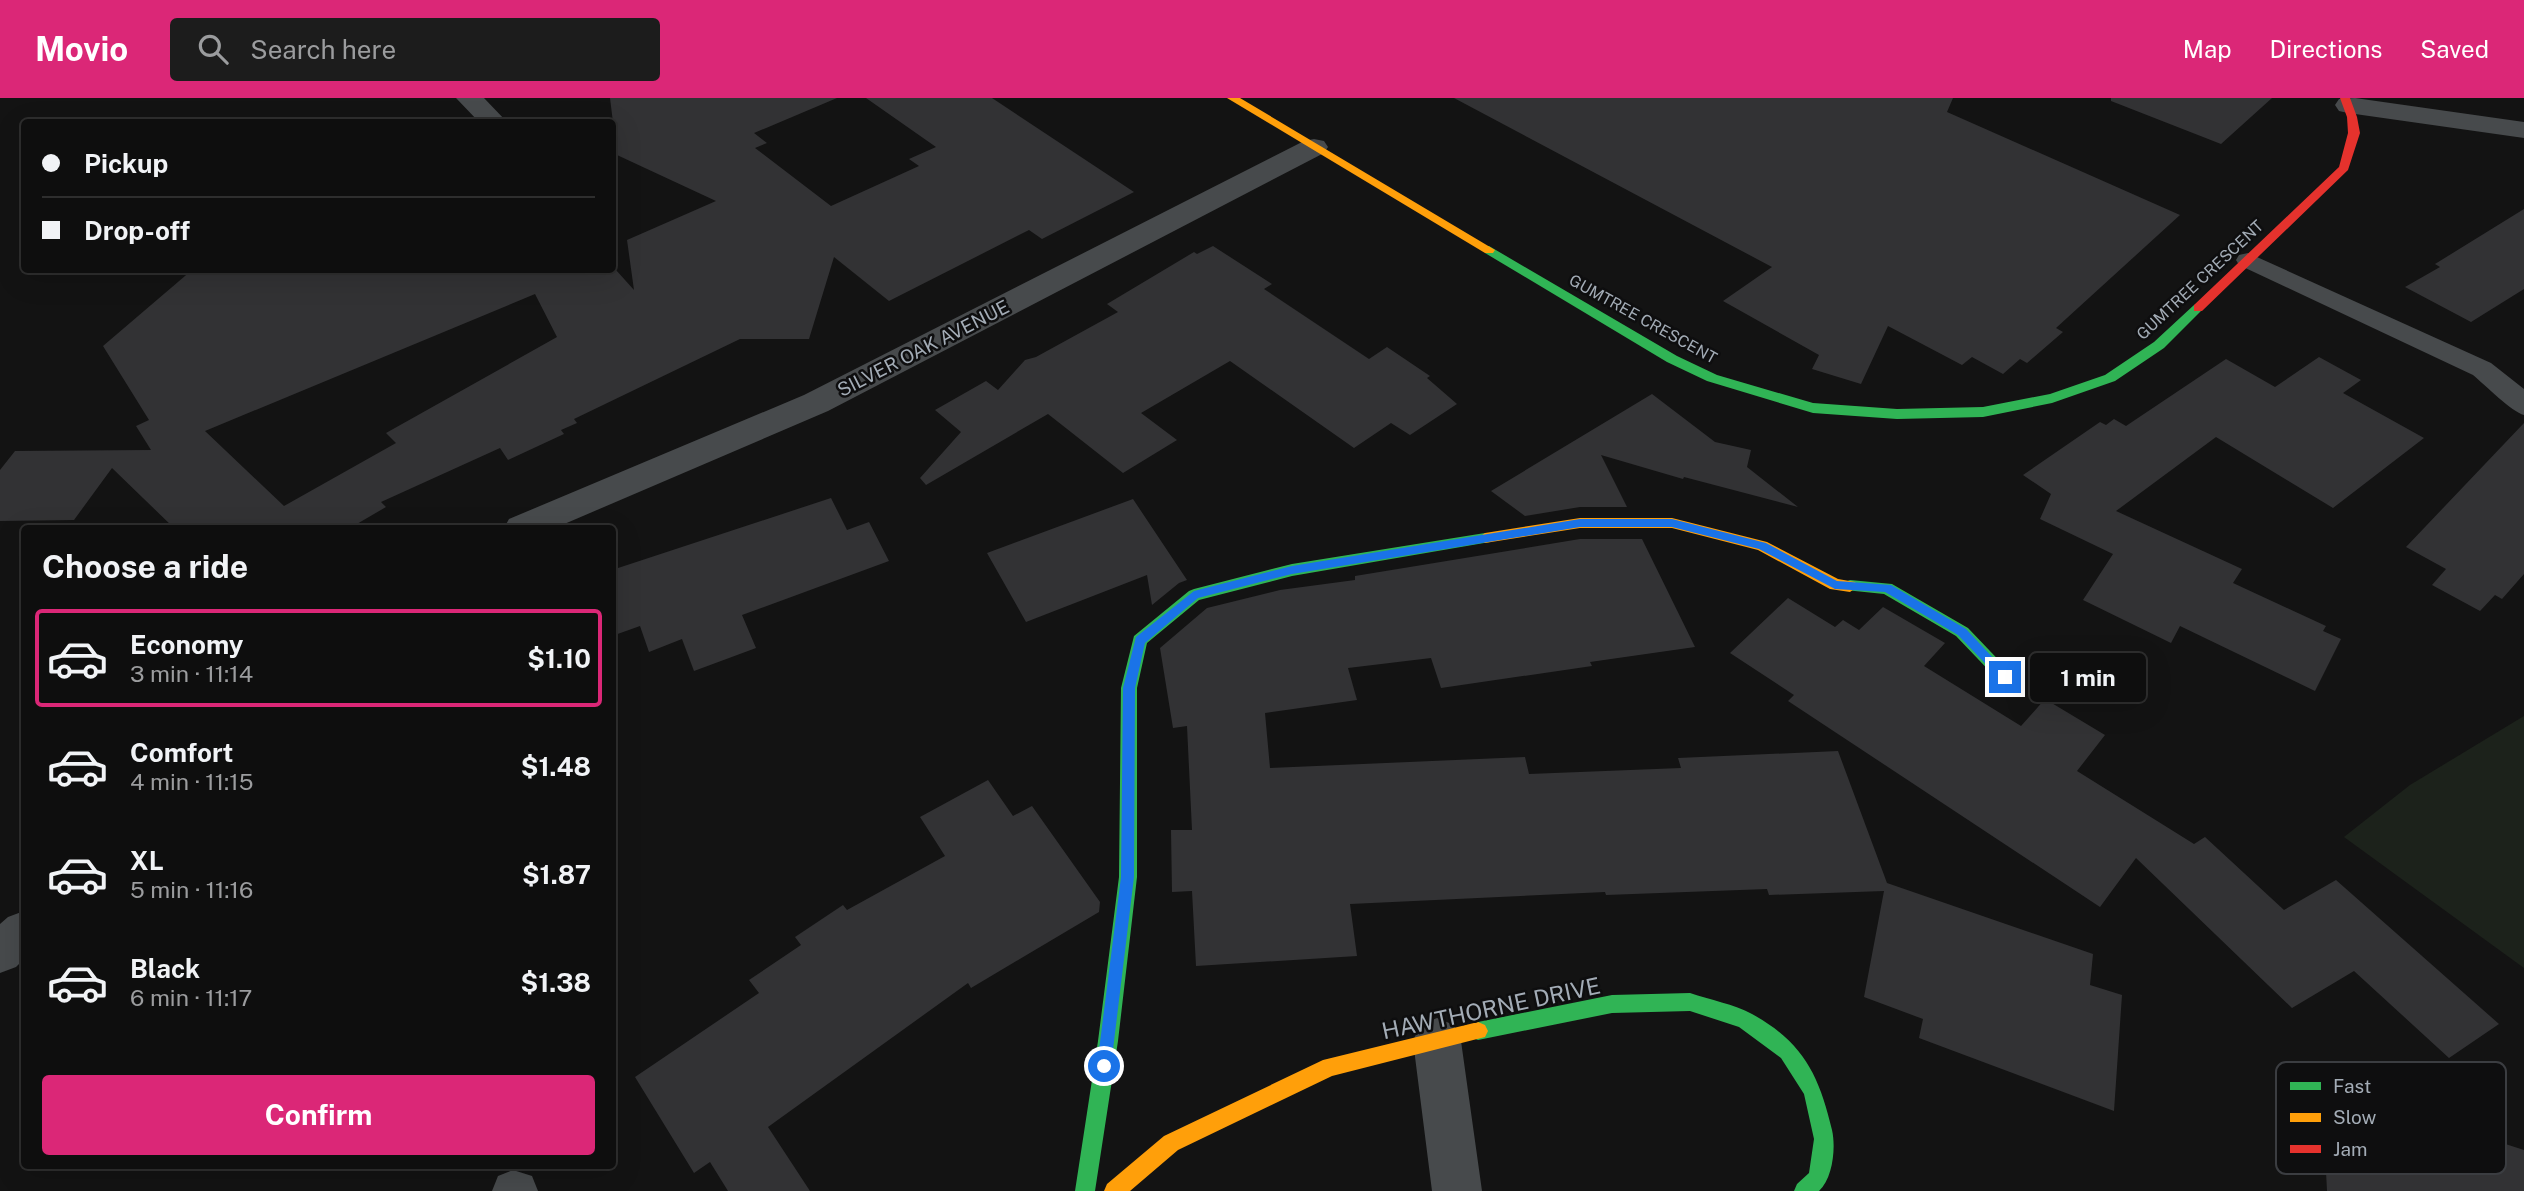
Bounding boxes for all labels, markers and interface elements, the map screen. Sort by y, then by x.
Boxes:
search box [170,18,660,81]
text: Movio [35,30,128,68]
icon: search [194,30,232,68]
text: Search here [250,34,396,65]
text: Map [2183,35,2232,63]
text: Directions [2270,35,2382,63]
text: Saved [2420,35,2489,63]
text: Pickup [84,148,168,179]
text: Drop-off [84,215,190,246]
street label: GUMTREE CRESCENT [2133,216,2268,344]
street label: GUMTREE CRESCENT [1566,270,1721,368]
street label: SILVER OAK AVENUE [834,295,1012,401]
text: Choose a ride [42,548,248,585]
icon: car [46,627,109,690]
text: Economy [130,629,243,660]
text: $1.10 [527,643,591,674]
callout: 1 min [2030,652,2145,702]
text: 3 min · 11:14 [130,660,253,687]
route end [1989,661,2021,693]
text: 1 min [2060,664,2116,691]
icon: car [46,735,109,798]
text: Comfort [130,737,233,768]
text: $1.48 [521,751,591,782]
text: 4 min · 11:15 [130,768,253,795]
icon: car [46,843,109,906]
text: XL [130,845,164,876]
text: $1.87 [522,859,591,890]
text: 5 min · 11:16 [130,876,253,903]
icon: car [46,951,109,1014]
text: Black [130,953,200,984]
text: $1.38 [521,967,591,998]
street label: HAWTHORNE DRIVE [1379,972,1603,1044]
text: 6 min · 11:17 [130,984,252,1011]
route start [1088,1050,1120,1082]
legend [2276,1062,2506,1174]
button: Confirm [42,1075,595,1155]
text: Fast [2333,1075,2371,1097]
text: Slow [2333,1106,2377,1128]
text: Jam [2333,1138,2367,1160]

